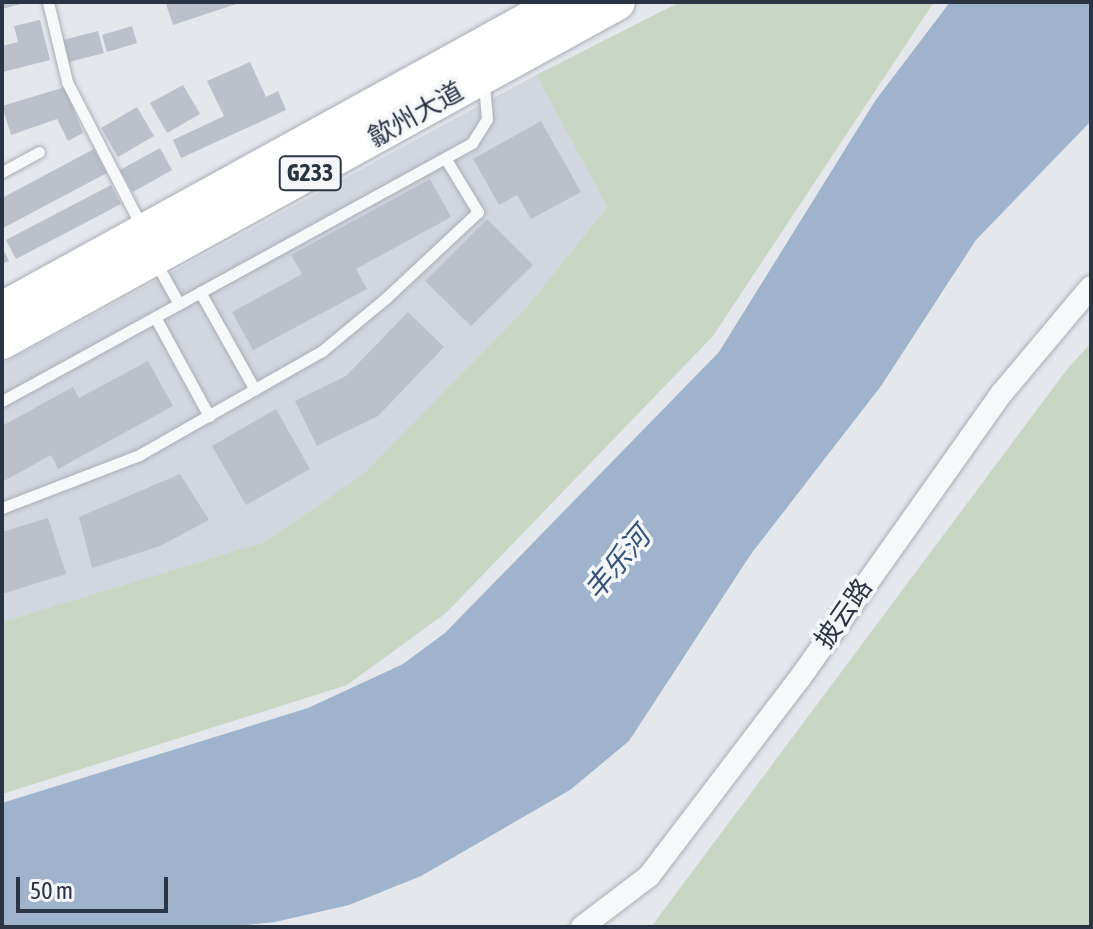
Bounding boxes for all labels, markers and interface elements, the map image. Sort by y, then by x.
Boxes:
street label: 歙州大道 [363,76,469,154]
road number: G233 [278,153,342,193]
water label: 丰乐河 [577,520,657,606]
street label: 披云路 [809,573,879,655]
scale bar [20,861,172,911]
text: 50 m [30,877,73,904]

